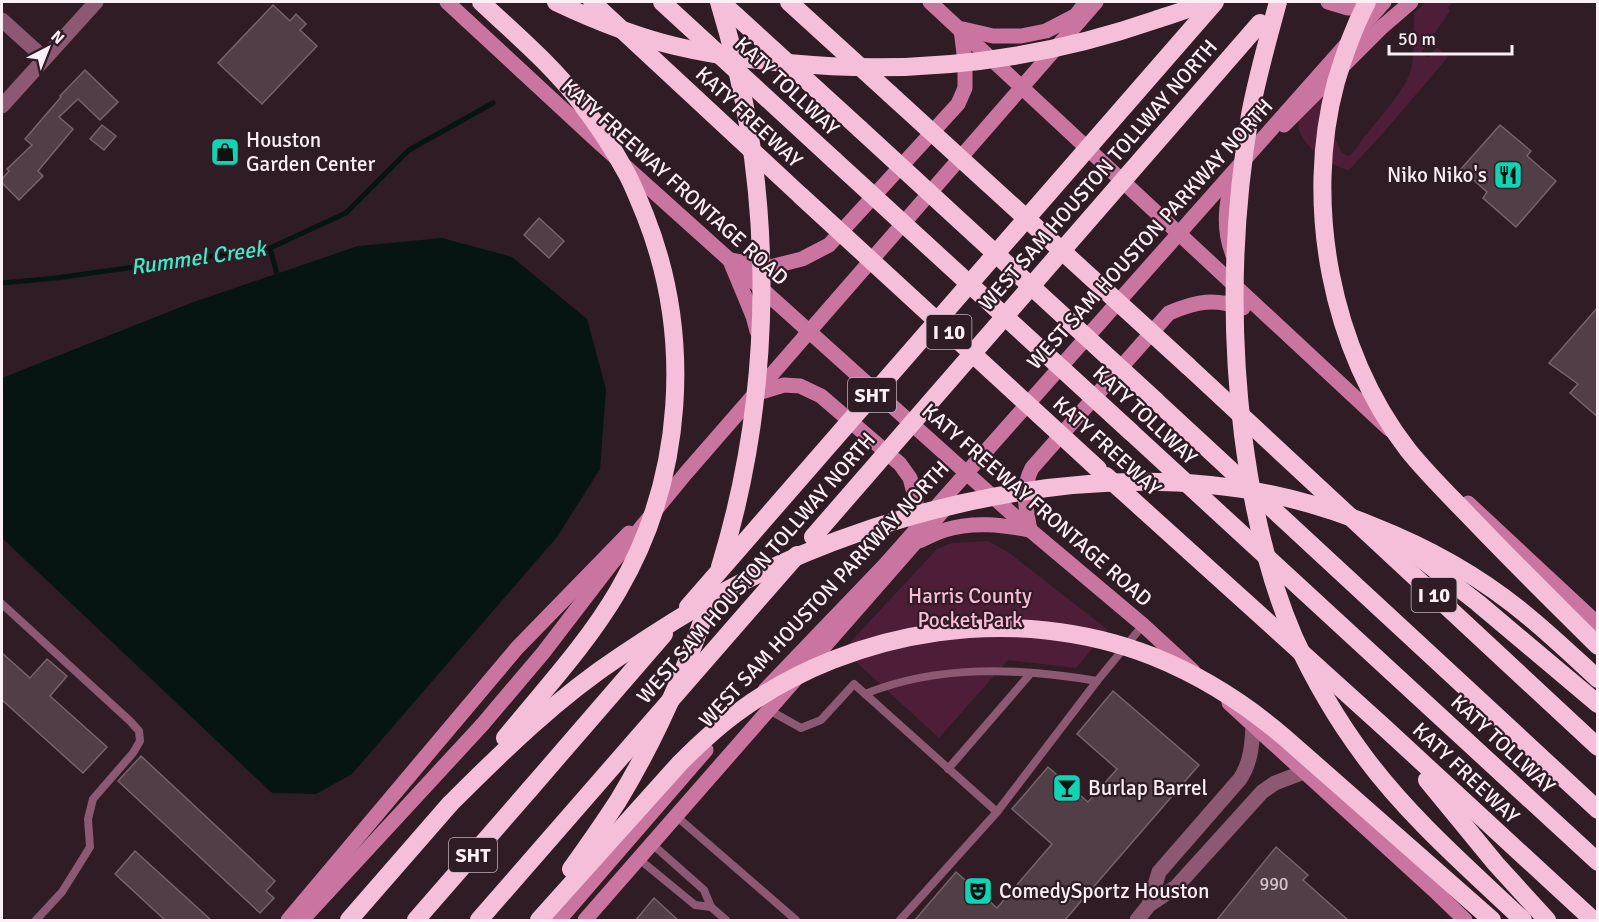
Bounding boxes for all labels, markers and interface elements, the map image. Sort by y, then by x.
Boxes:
north arrow [18,18,78,78]
scale bar [1389,18,1512,56]
text: N [47,26,68,49]
text: 50 m [1398,28,1436,50]
street label: KATY TOLLWAY [729,31,845,141]
street label: WEST SAM HOUSTON TOLLWAY NORTH [973,34,1223,316]
street label: KATY FREEWAY [690,61,808,173]
street label: KATY FREEWAY FRONTAGE ROAD [556,73,794,291]
street label: WEST SAM HOUSTON PARKWAY NORTH [1021,93,1279,375]
place label: Houston Garden Center [246,127,376,177]
shop icon: Houston Garden Center [209,136,241,168]
restaurant icon: Niko Niko's [1492,159,1524,191]
place label: Niko Niko's [1387,162,1487,188]
water label: Rummel Creek [129,234,269,280]
road number: I 10 [926,315,972,349]
street label: KATY TOLLWAY [1087,360,1203,470]
road number: SHT [848,378,896,412]
street label: KATY FREEWAY [1048,391,1167,502]
street label: KATY FREEWAY FRONTAGE ROAD [917,398,1157,612]
street label: WEST SAM HOUSTON TOLLWAY NORTH [631,427,881,709]
street label: WEST SAM HOUSTON PARKWAY NORTH [693,455,955,733]
road number: I 10 [1412,578,1456,612]
park label: Harris County Pocket Park [908,583,1032,633]
street label: KATY TOLLWAY [1445,689,1561,799]
street label: KATY FREEWAY [1407,717,1525,829]
bar icon: Burlap Barrel [1051,772,1083,804]
place label: Burlap Barrel [1088,775,1208,801]
road number: SHT [449,838,497,872]
house number: 990 [1259,873,1289,895]
theatre icon: ComedySportz Houston [962,875,994,907]
place label: ComedySportz Houston [999,878,1209,904]

